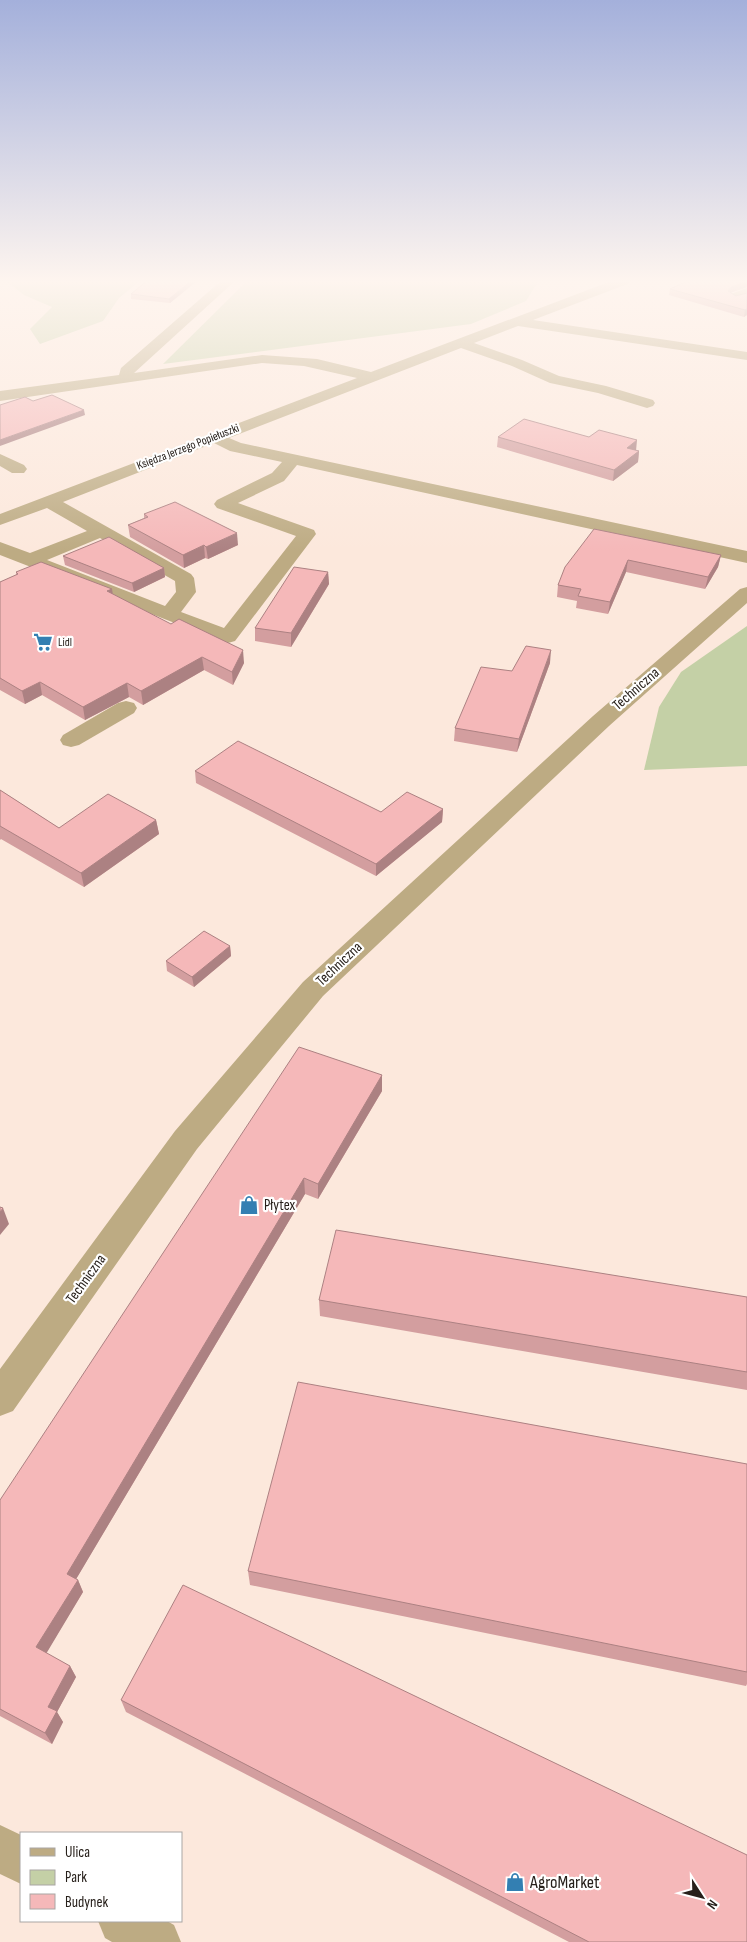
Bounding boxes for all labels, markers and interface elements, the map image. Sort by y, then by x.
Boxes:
street label: Księdza Jerzego Popiełuszki [135,421,241,473]
supermarket icon: Lidl [32,631,54,653]
place label: Lidl [58,635,72,650]
street label: Techniczna [609,663,664,715]
street label: Techniczna [312,938,366,990]
shop icon: Płytex [238,1194,260,1216]
place label: Płytex [264,1196,296,1215]
street label: Techniczna [62,1250,110,1307]
legend [20,1832,182,1922]
text: Ulica [65,1843,90,1862]
text: Park [65,1868,87,1887]
shop icon: AgroMarket [504,1871,526,1893]
place label: AgroMarket [529,1872,600,1893]
north arrow [677,1872,727,1922]
text: Budynek [65,1893,108,1912]
text: N [703,1896,721,1912]

